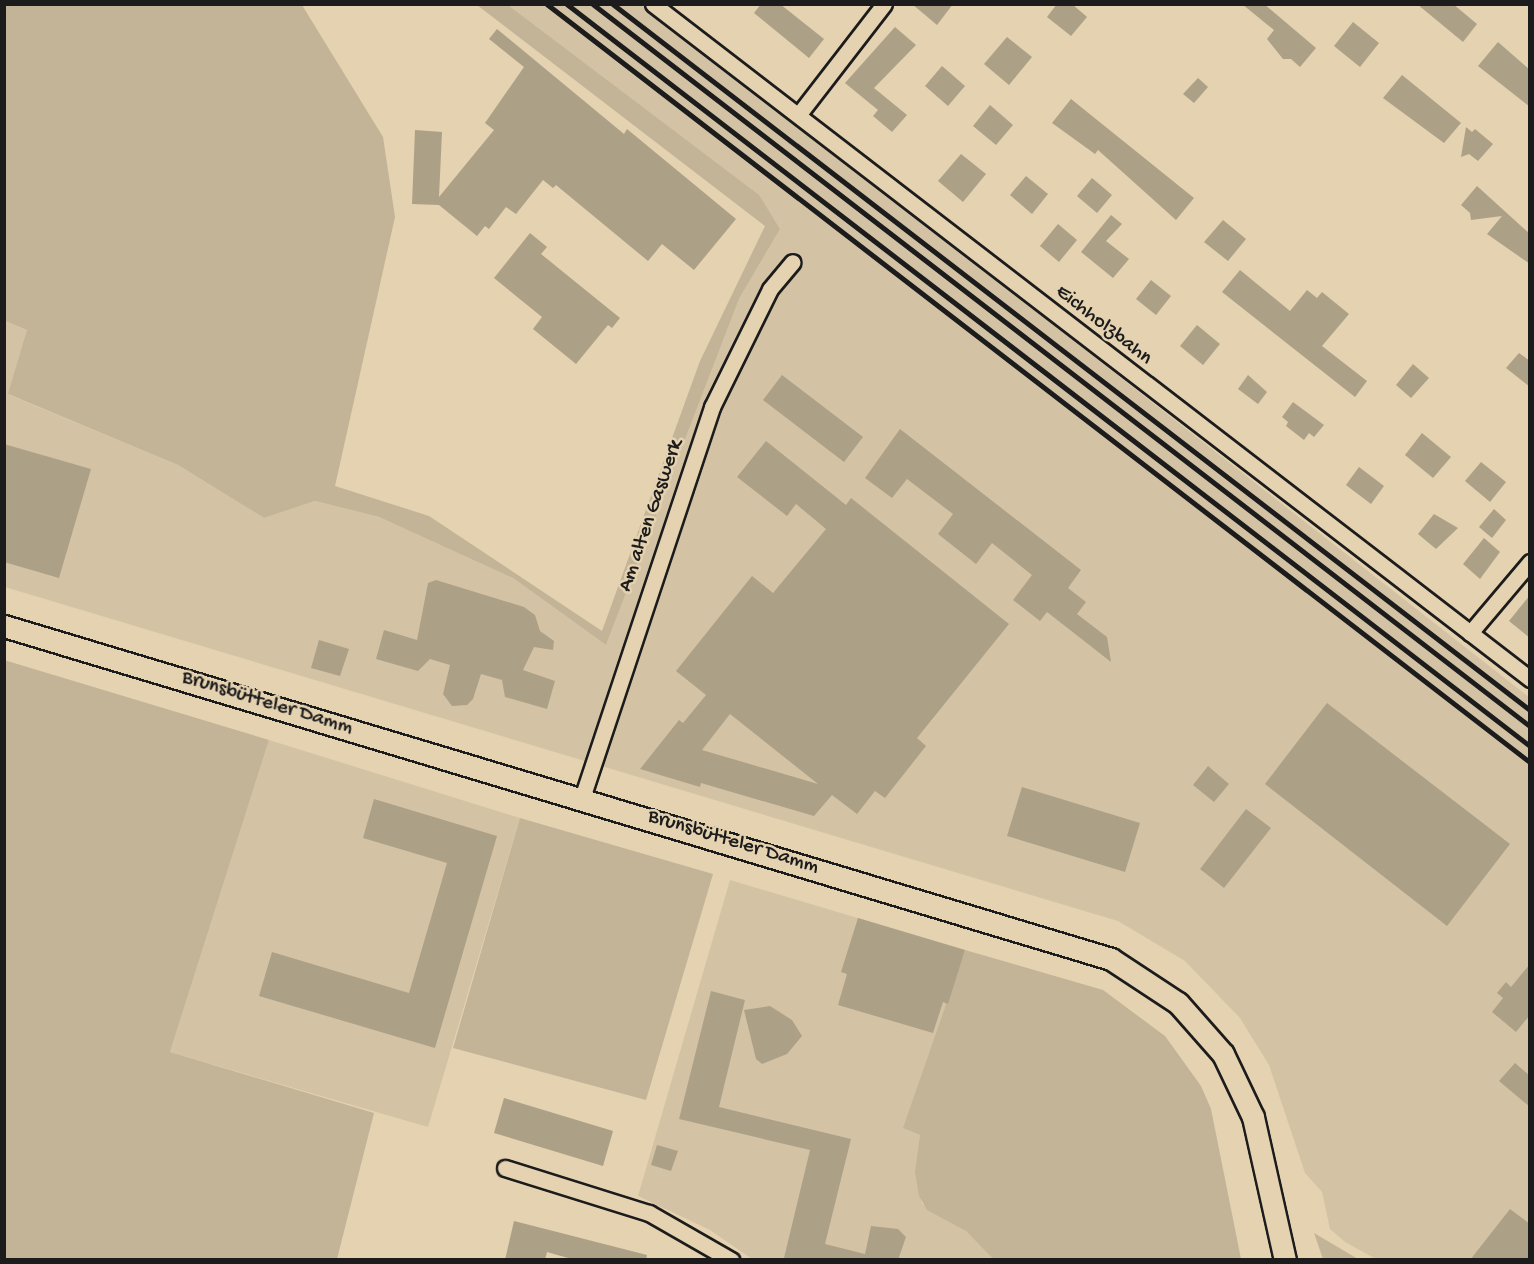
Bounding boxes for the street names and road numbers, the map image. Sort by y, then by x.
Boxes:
street label: Eichholzbahn [1049,280,1157,372]
street label: Am alten Gaswerk [614,437,690,595]
street label: Brunsbütteler Damm [178,666,356,742]
street label: Brunsbütteler Damm [644,805,822,881]

